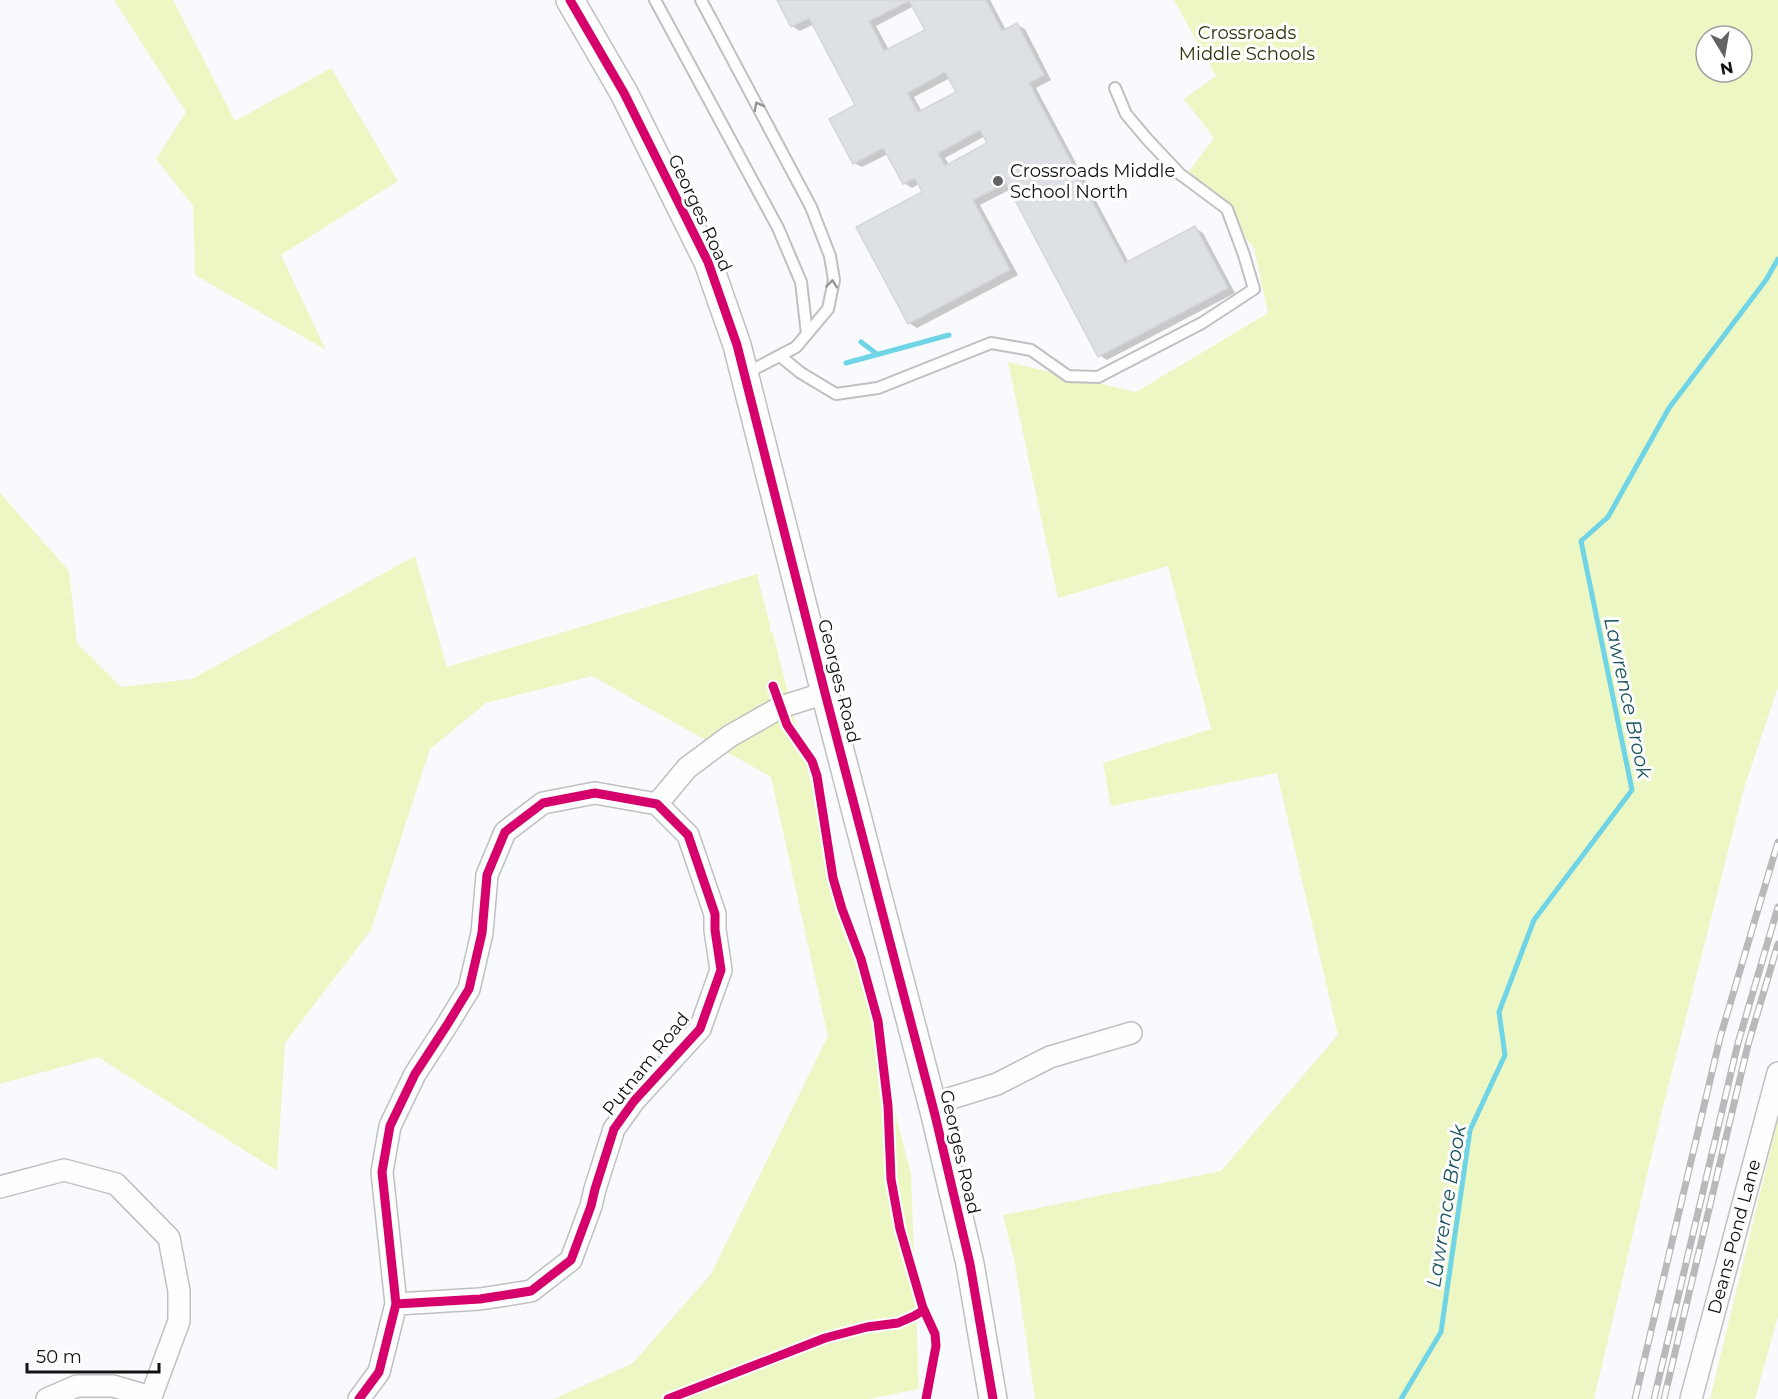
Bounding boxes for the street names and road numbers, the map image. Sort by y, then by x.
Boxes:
street label: Georges Road [663,151,737,275]
street label: Georges Road [813,617,865,745]
street label: Putnam Road [598,1008,694,1120]
street label: Georges Road [935,1088,985,1216]
street label: Deans Pond Lane [1703,1157,1766,1316]

